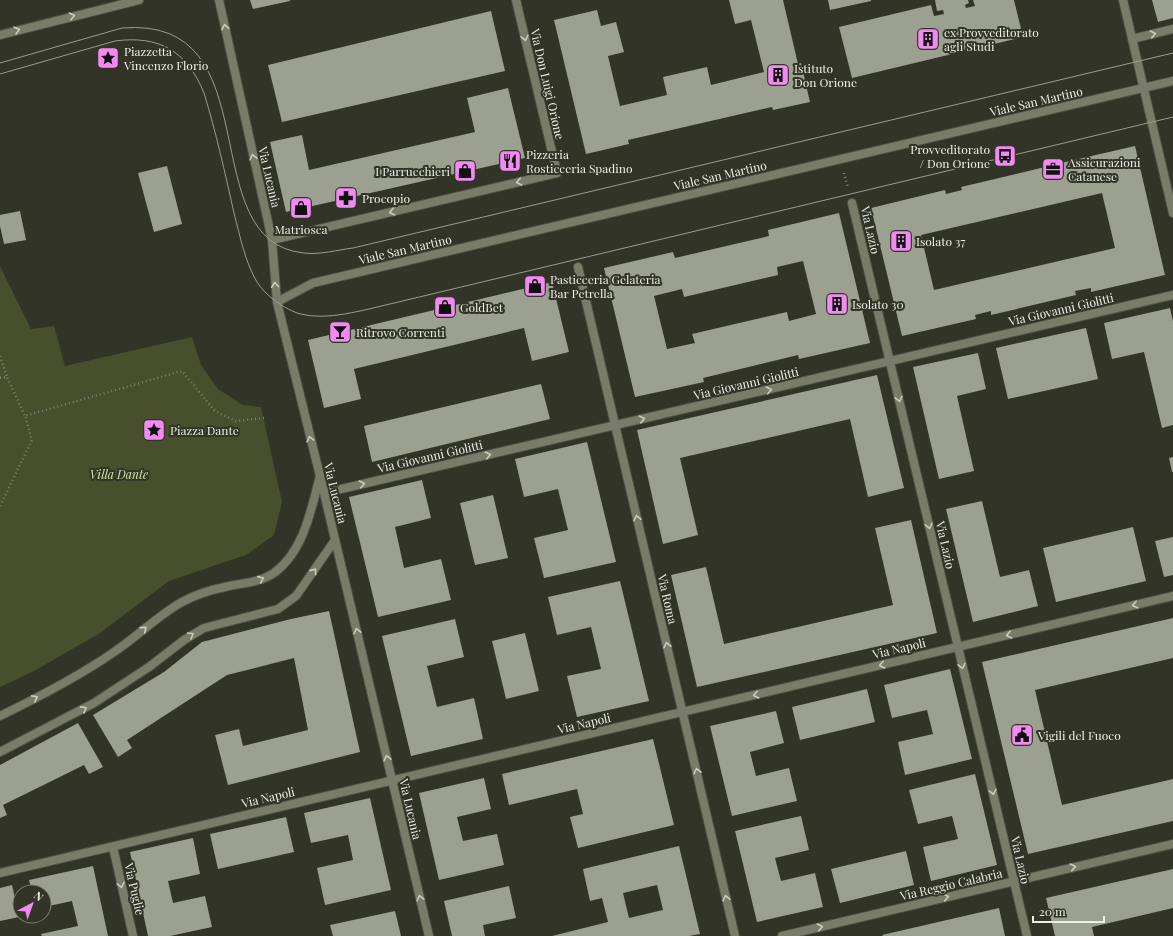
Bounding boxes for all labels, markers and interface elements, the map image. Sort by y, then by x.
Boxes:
one-way arrow [69,13,75,21]
one-way arrow [221,24,229,31]
place label: ex Provveditorato agli Studi [944,24,1039,54]
one-way arrow [13,26,20,35]
street label: Via Don Luigi Orione [527,26,568,141]
building icon: ex Provveditorato agli Studi [915,26,941,52]
one-way arrow [1149,30,1156,38]
one-way arrow [520,35,528,41]
place label: Piazzetta Vincenzo Florio [123,43,209,73]
place icon: Piazzetta Vincenzo Florio [95,45,121,71]
place label: Istituto Don Orione [794,60,857,90]
building icon: Istituto Don Orione [765,62,791,88]
street label: Viale San Martino [987,82,1084,120]
place label: Provveditorato / Don Orione [910,141,990,171]
bus stop icon: Provveditorato / Don Orione [992,143,1018,169]
street label: Via Lucania [255,144,285,209]
place label: Pizzeria Rosticceria Spadino [526,146,633,176]
restaurant icon: Pizzeria Rosticceria Spadino [497,148,523,174]
one-way arrow [250,154,258,160]
place label: Assicurazioni Catanese [1067,154,1141,184]
street label: Viale San Martino [671,156,768,194]
office icon: Assicurazioni Catanese [1040,156,1066,182]
shop icon: I Parrucchieri [452,158,478,184]
place label: I Parrucchieri [375,163,450,179]
one-way arrow [515,177,522,185]
pharmacy icon: Procopio [333,185,359,211]
place label: Procopio [362,190,411,206]
shop icon: Matriosca [288,195,314,221]
street label: Via Lazio [858,204,884,256]
one-way arrow [389,207,395,215]
place label: Matriosca [274,221,328,237]
building icon: Isolato 37 [888,228,914,254]
street label: Viale San Martino [356,230,453,268]
place label: Isolato 37 [916,233,965,249]
place label: Pasticceria Gelateria Bar Petrella [550,271,661,301]
shop icon: Pasticceria Gelateria Bar Petrella [522,273,548,299]
one-way arrow [271,282,280,288]
street label: Via Giovanni Giolitti [1006,289,1116,329]
building icon: Isolato 30 [824,291,850,317]
shop icon: GoldBet [432,294,458,320]
place label: Isolato 30 [852,296,904,312]
place label: GoldBet [460,299,504,315]
bar icon: Ritrovo Correnti [327,319,353,345]
place label: Ritrovo Correnti [356,324,445,340]
street label: Via Giovanni Giolitti [691,363,801,403]
one-way arrow [766,386,772,394]
one-way arrow [895,396,903,402]
one-way arrow [639,416,645,424]
place icon: Piazza Dante [141,417,167,443]
place label: Piazza Dante [170,422,239,438]
one-way arrow [307,435,315,442]
street label: Via Giovanni Giolitti [375,436,485,476]
one-way arrow [485,451,492,460]
street label: Via Lucania [320,460,351,525]
park label: Villa Dante [90,466,148,482]
one-way arrow [359,481,365,489]
one-way arrow [634,515,642,522]
street label: Via Lazio [933,519,959,571]
one-way arrow [925,523,933,529]
one-way arrow [309,568,317,575]
street label: Via Roma [654,572,681,625]
one-way arrow [257,576,265,584]
one-way arrow [1132,600,1138,608]
one-way arrow [139,626,147,633]
one-way arrow [353,628,361,635]
one-way arrow [1005,630,1012,638]
one-way arrow [187,633,194,640]
street label: Via Napoli [870,634,928,662]
one-way arrow [663,642,672,649]
one-way arrow [879,660,885,668]
one-way arrow [958,663,966,669]
one-way arrow [752,690,759,698]
one-way arrow [30,696,38,703]
one-way arrow [80,706,87,713]
street label: Via Napoli [555,709,613,737]
public building icon: Vigili del Fuoco [1009,722,1035,748]
place label: Vigili del Fuoco [1037,727,1121,743]
one-way arrow [383,755,391,761]
one-way arrow [693,768,701,775]
street label: Via Lucania [396,776,426,841]
street label: Via Napoli [239,783,297,811]
one-way arrow [988,789,996,795]
street label: Via Lazio [1008,834,1034,886]
street label: Via Puglie [121,860,149,917]
street label: Via Reggio Calabria [897,864,1004,904]
one-way arrow [1070,864,1076,872]
one-way arrow [117,882,125,888]
north arrow [12,884,52,924]
text: N [31,888,47,904]
one-way arrow [943,894,950,902]
one-way arrow [416,895,425,902]
one-way arrow [723,895,731,901]
scale bar [1033,898,1104,924]
text: 20 m [1039,903,1066,919]
one-way arrow [816,923,823,932]

